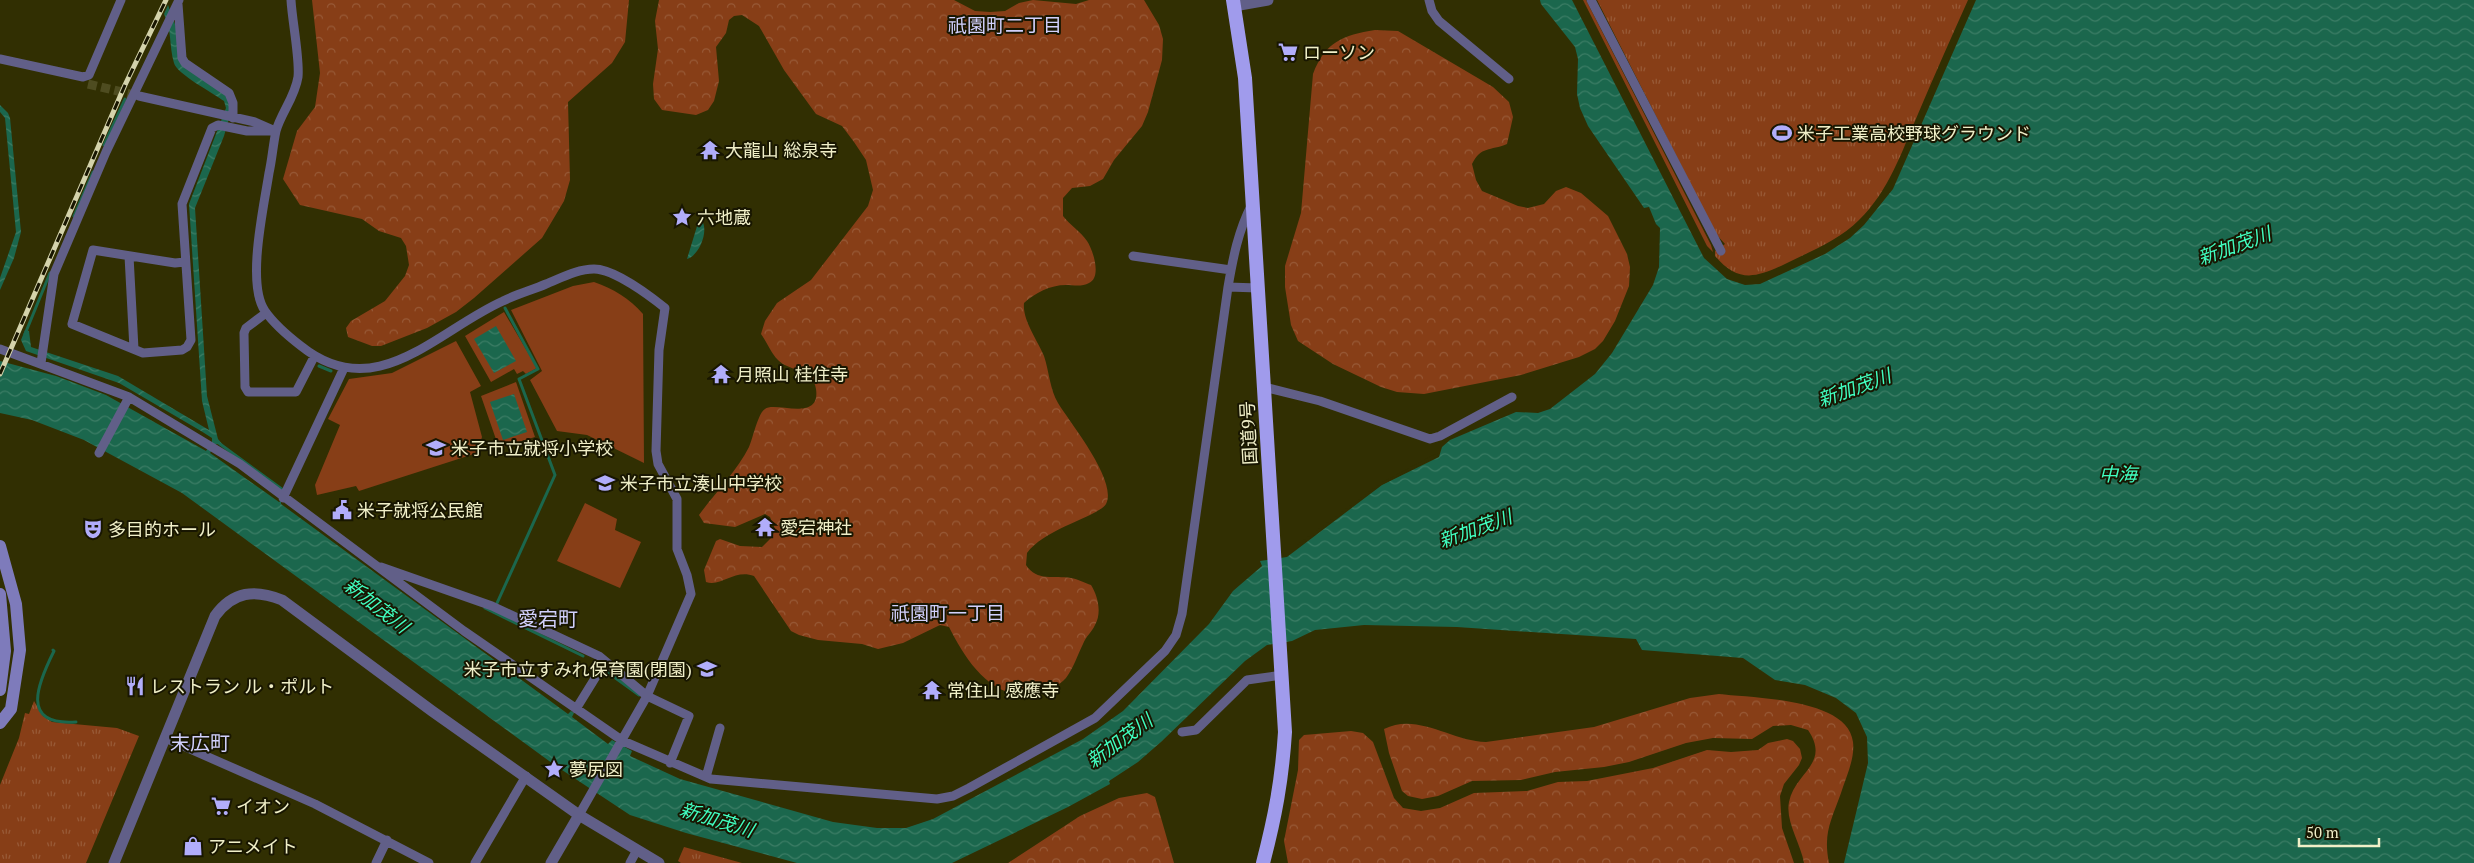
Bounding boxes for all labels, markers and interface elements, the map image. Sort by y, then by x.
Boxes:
district label: 祇園町二丁目 [948,12,1062,37]
place label: ローソン [1303,40,1375,64]
supermarket icon: ローソン [1277,41,1299,63]
place label: 米子工業高校野球グラウンド [1797,121,2031,145]
sports icon: 米子工業高校野球グラウンド [1771,122,1793,144]
place label: 大龍山 総泉寺 [725,138,837,162]
temple icon: 大龍山 総泉寺 [699,139,721,161]
place label: 六地蔵 [697,205,751,229]
place icon: 六地蔵 [671,206,693,228]
water label: 新加茂川 [2194,220,2276,270]
place label: 月照山 桂住寺 [736,362,848,386]
water label: 新加茂川 [1814,362,1896,412]
temple icon: 月照山 桂住寺 [710,363,732,385]
street label: 国道9号 [1234,401,1262,465]
place label: 米子市立就将小学校 [451,436,613,460]
school or university icon: 米子市立就将小学校 [425,437,447,459]
water label: 中海 [2099,461,2140,486]
place label: 米子市立湊山中学校 [620,471,782,495]
school or university icon: 米子市立湊山中学校 [594,472,616,494]
place label: 米子就将公民館 [357,498,483,522]
public building icon: 米子就将公民館 [331,499,353,521]
water label: 新加茂川 [1435,503,1517,553]
place label: 愛宕神社 [780,515,852,539]
temple icon: 愛宕神社 [754,516,776,538]
place label: 多目的ホール [108,517,216,541]
theatre icon: 多目的ホール [82,518,104,540]
water label: 新加茂川 [339,572,416,639]
district label: 祇園町一丁目 [891,600,1005,625]
district label: 愛宕町 [518,605,578,632]
place label: 米子市立すみれ保育園(閉園) [464,657,692,681]
school or university icon: 米子市立すみれ保育園(閉園) [696,658,718,680]
place label: レストラン ル・ポルト [150,674,334,698]
restaurant icon: レストラン ル・ポルト [124,675,146,697]
place label: 常住山 感應寺 [947,678,1059,702]
temple icon: 常住山 感應寺 [921,679,943,701]
water label: 新加茂川 [1081,706,1159,772]
district label: 末広町 [170,729,230,756]
place label: 夢尻図 [569,757,623,781]
place icon: 夢尻図 [543,758,565,780]
place label: イオン [236,794,290,818]
supermarket icon: イオン [210,795,232,817]
water label: 新加茂川 [677,796,759,843]
scale bar [2299,816,2379,848]
text: 50 m [2306,822,2339,842]
place label: アニメイト [208,834,298,858]
shop icon: アニメイト [182,835,204,857]

